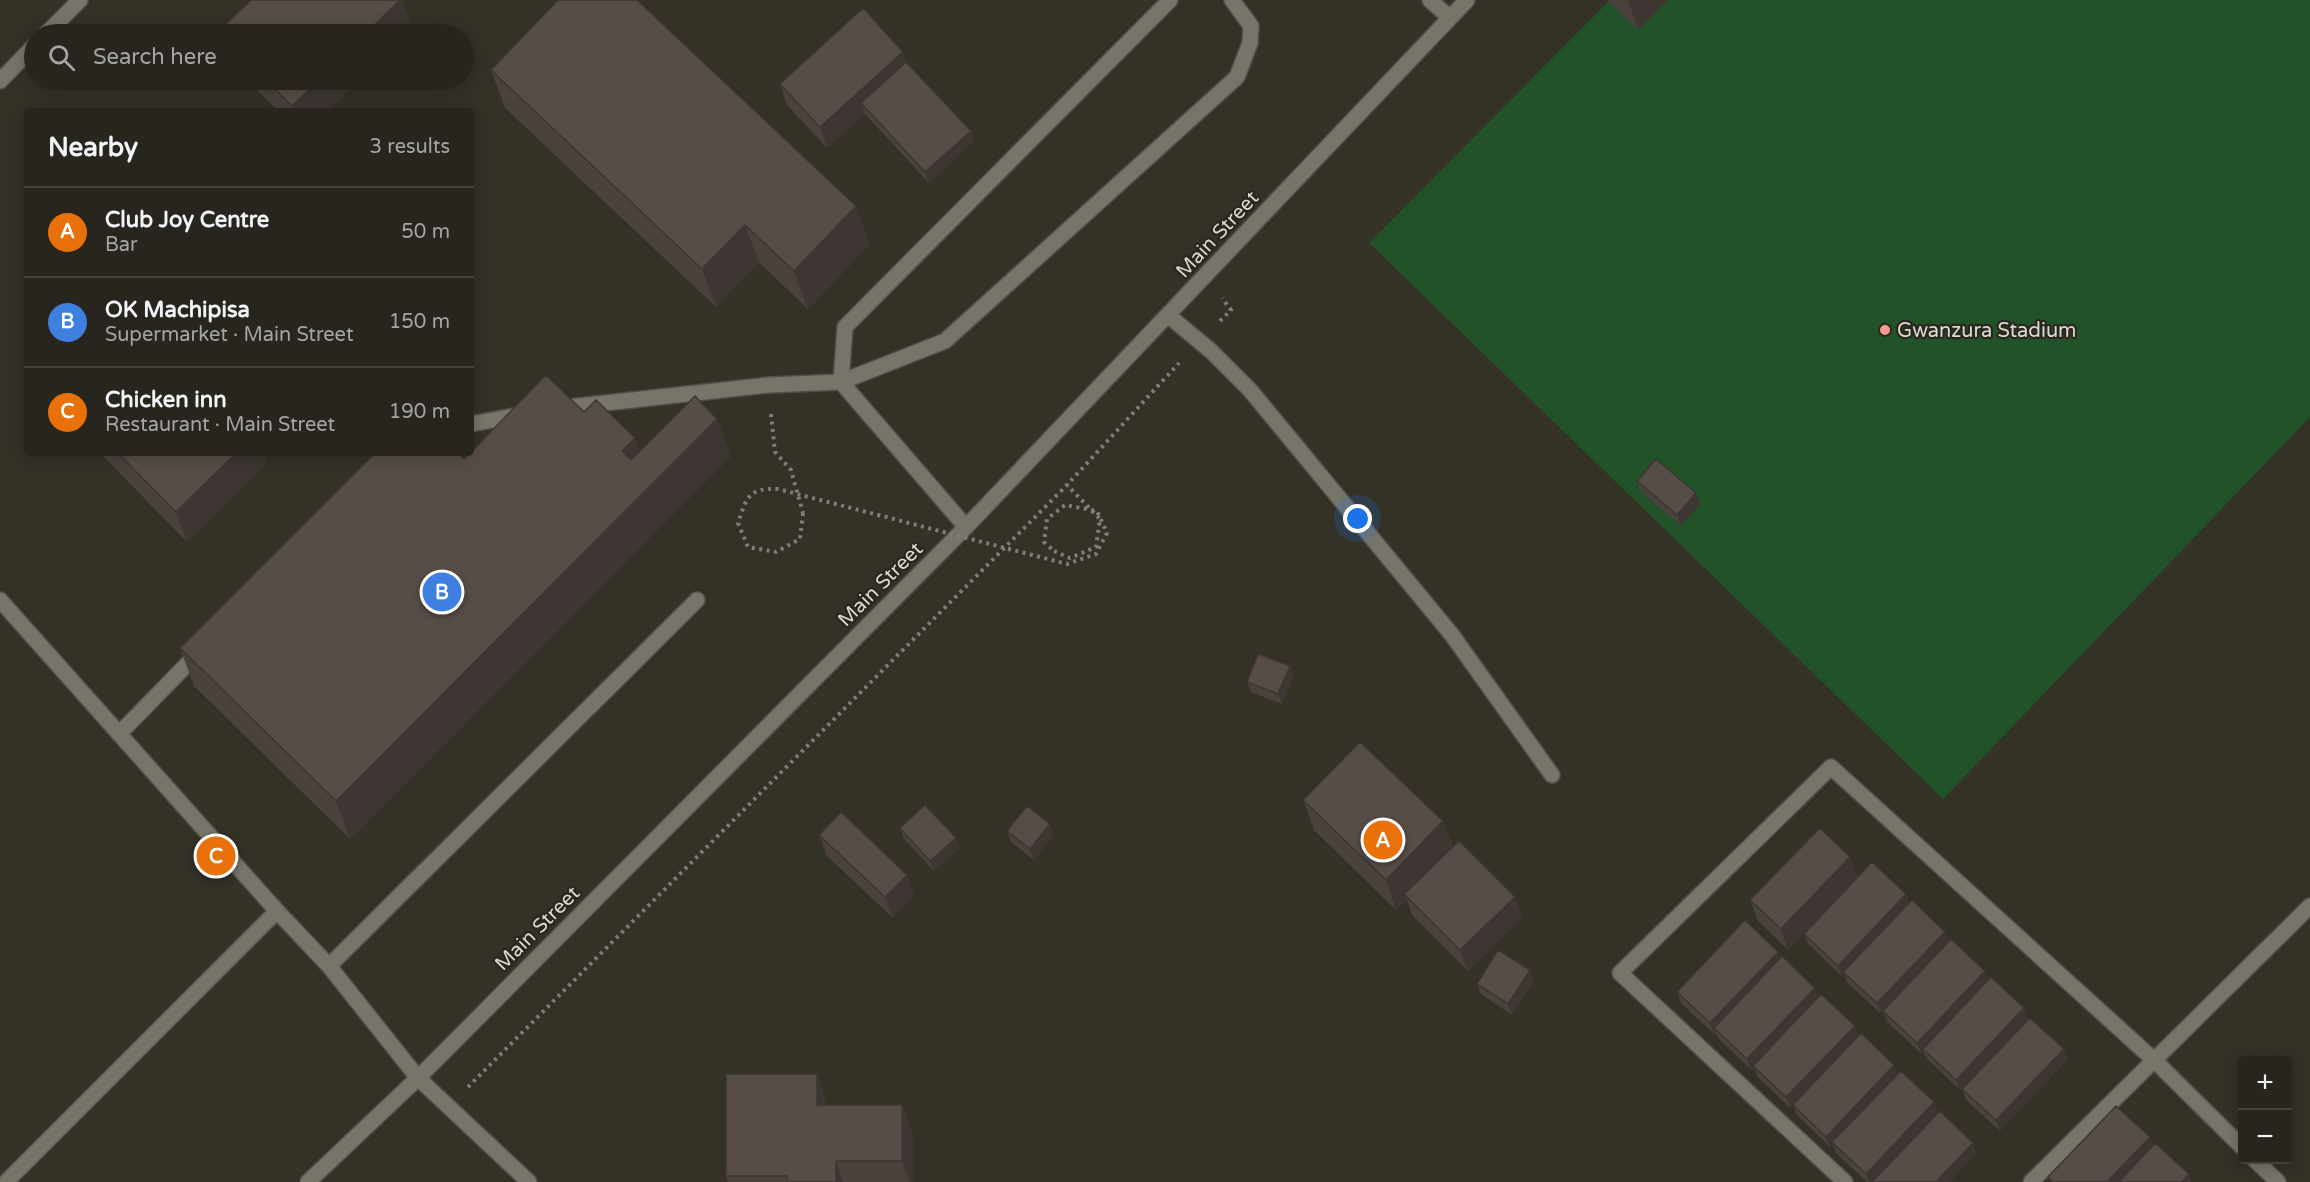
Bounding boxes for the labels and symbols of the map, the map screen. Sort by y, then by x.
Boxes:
street label: Main Street [1171,186,1264,283]
place label: Gwanzura Stadium [1897,319,2076,343]
marker: Gwanzura Stadium [1878,323,1892,337]
your location [1343,504,1372,533]
street label: Main Street [833,537,928,632]
pin: B [422,570,462,614]
pin: A [1364,818,1402,862]
pin: C [196,834,236,878]
street label: Main Street [490,881,585,976]

